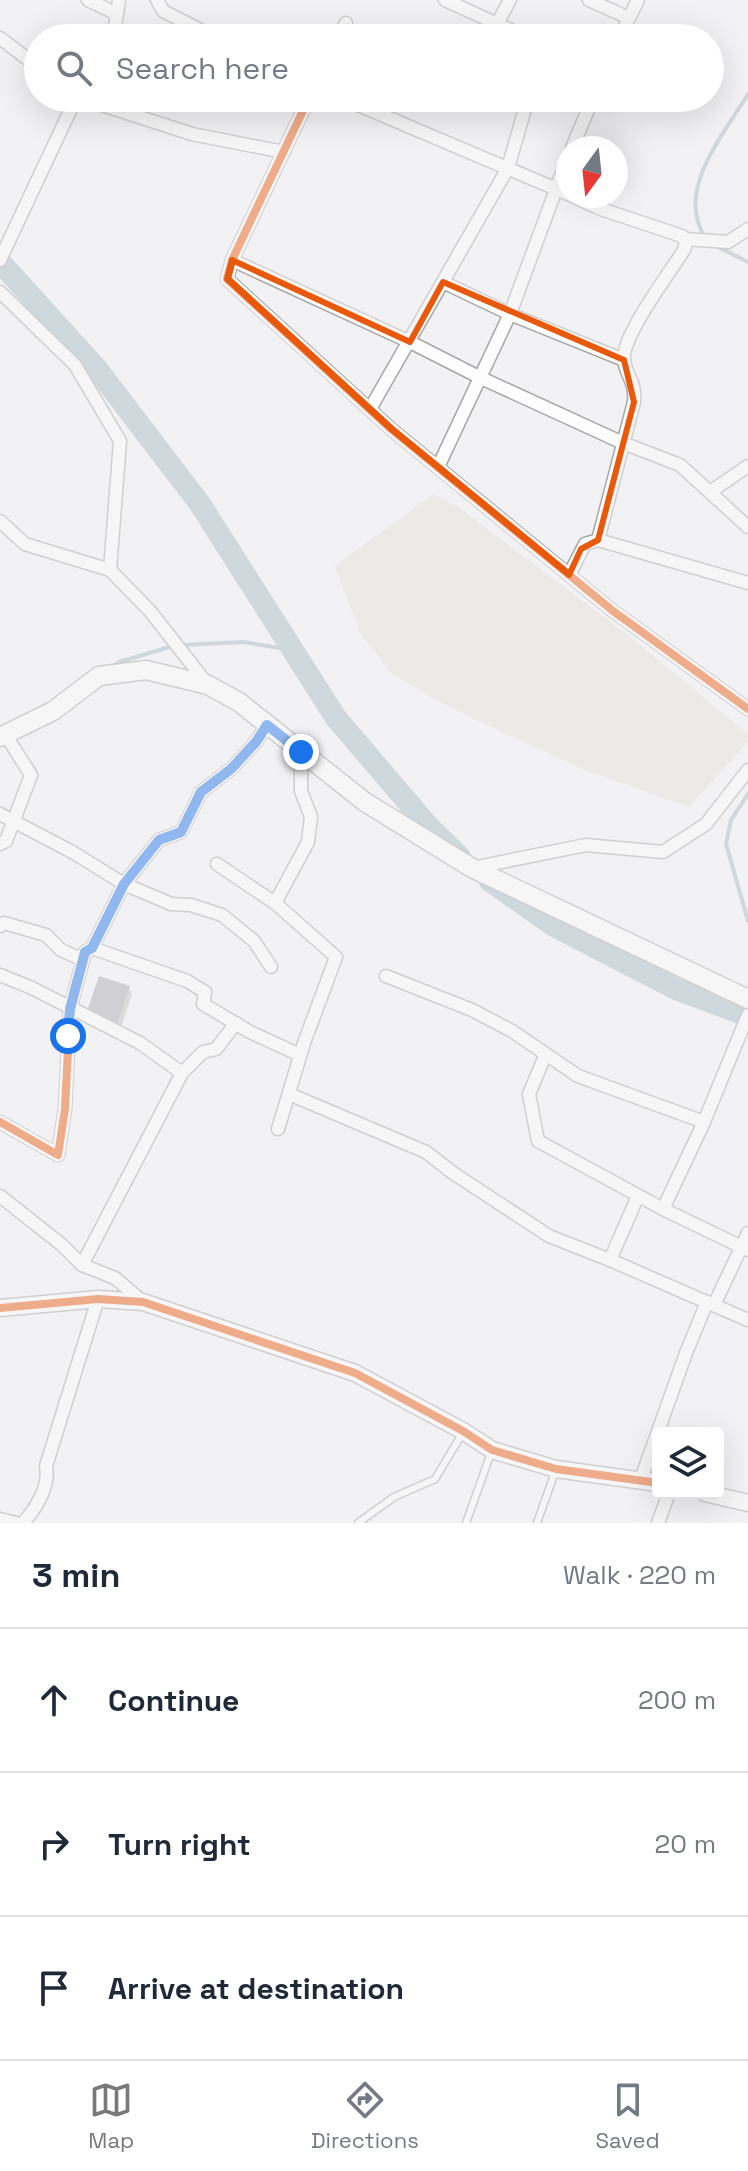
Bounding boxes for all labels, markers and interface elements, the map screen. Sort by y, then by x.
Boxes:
search box [24,24,724,112]
icon: search [52,46,96,90]
text: Search here [116,49,289,88]
north arrow [556,136,628,208]
route end [283,734,319,770]
route start [50,1018,86,1054]
map controls [652,1427,724,1499]
button: layers [652,1427,724,1499]
text: 3 min [32,1554,120,1597]
text: Walk · 220 m [563,1558,716,1592]
icon: ahead [32,1678,76,1722]
text: Continue [108,1681,239,1720]
text: 200 m [638,1683,716,1717]
icon: right [32,1822,76,1866]
text: Turn right [108,1825,251,1864]
text: 20 m [655,1827,716,1861]
icon: arrive [32,1966,76,2010]
text: Arrive at destination [108,1969,404,2008]
tab: Map [88,2078,134,2154]
tab: Directions [311,2078,419,2154]
tab: Saved [595,2078,660,2154]

